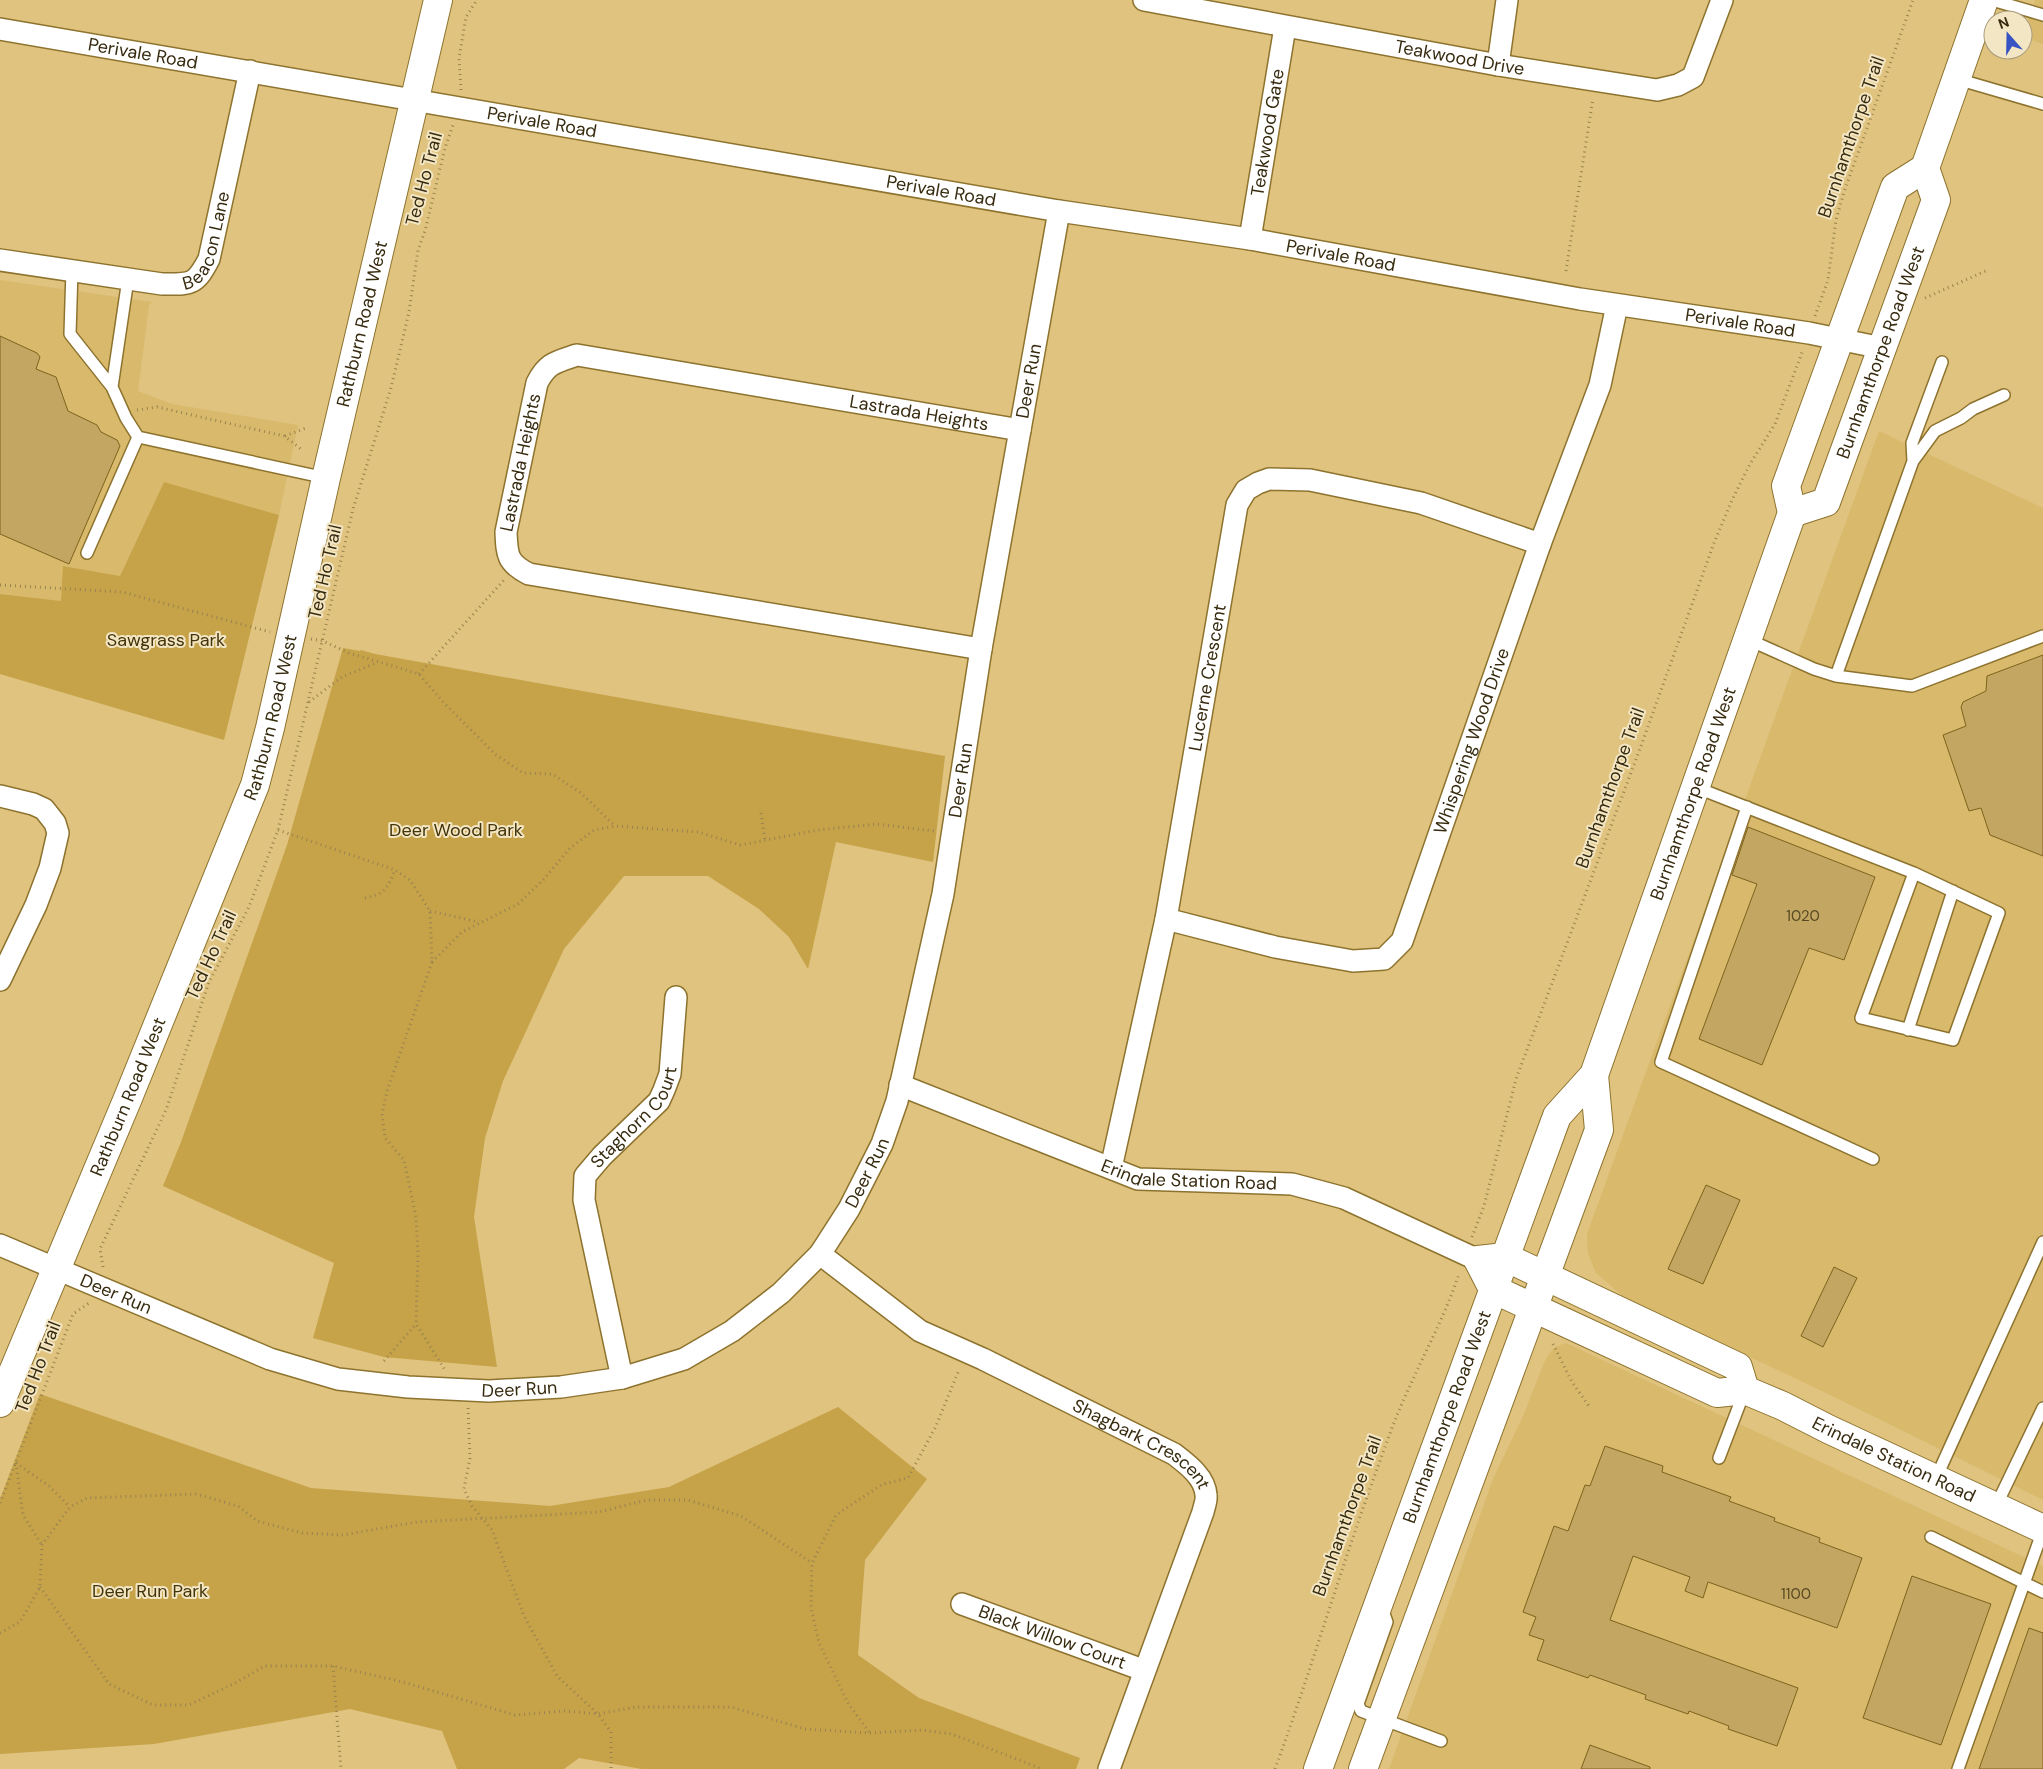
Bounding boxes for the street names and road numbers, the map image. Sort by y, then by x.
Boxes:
street label: Perivale Road [86,32,200,75]
street label: Teakwood Drive [1393,34,1526,81]
street label: Burnhamthorpe Trail [1812,53,1890,221]
street label: Teakwood Gate [1245,67,1290,198]
street label: Perivale Road [485,101,599,143]
street label: Ted Ho Trail [400,129,448,229]
street label: Perivale Road [884,170,998,212]
street label: Beacon Lane [180,189,235,296]
street label: Perivale Road [1284,234,1398,277]
street label: Rathburn Road West [331,238,393,409]
street label: Burnhamthorpe Road West [1831,243,1930,462]
street label: Perivale Road [1684,303,1797,343]
street label: Deer Run [1010,342,1047,420]
street label: Lastrada Heights [848,389,990,436]
street label: Lastrada Heights [494,391,547,534]
street label: Ted Ho Trail [302,522,348,622]
street label: Lucerne Crescent [1183,602,1232,753]
street label: Rathburn Road West [238,632,303,804]
street label: Whispering Wood Drive [1428,645,1515,837]
street label: Burnhamthorpe Road West [1645,684,1742,903]
street label: Burnhamthorpe Trail [1570,704,1650,872]
street label: Deer Run [943,741,978,819]
street label: Ted Ho Trail [180,906,242,1004]
street label: Rathburn Road West [85,1014,172,1180]
street label: Staghorn Court [585,1066,683,1173]
street label: Deer Run [840,1135,895,1212]
street label: Erindale Station Road [1097,1154,1277,1196]
street label: Deer Run [77,1268,156,1320]
street label: Burnhamthorpe Road West [1397,1307,1497,1526]
street label: Ted Ho Trail [10,1318,66,1416]
street label: Deer Run [481,1375,558,1403]
street label: Shagbark Crescent [1069,1393,1216,1493]
street label: Erindale Station Road [1808,1411,1980,1508]
street label: Burnhamthorpe Trail [1307,1432,1387,1600]
street label: Black Willow Court [975,1599,1129,1675]

